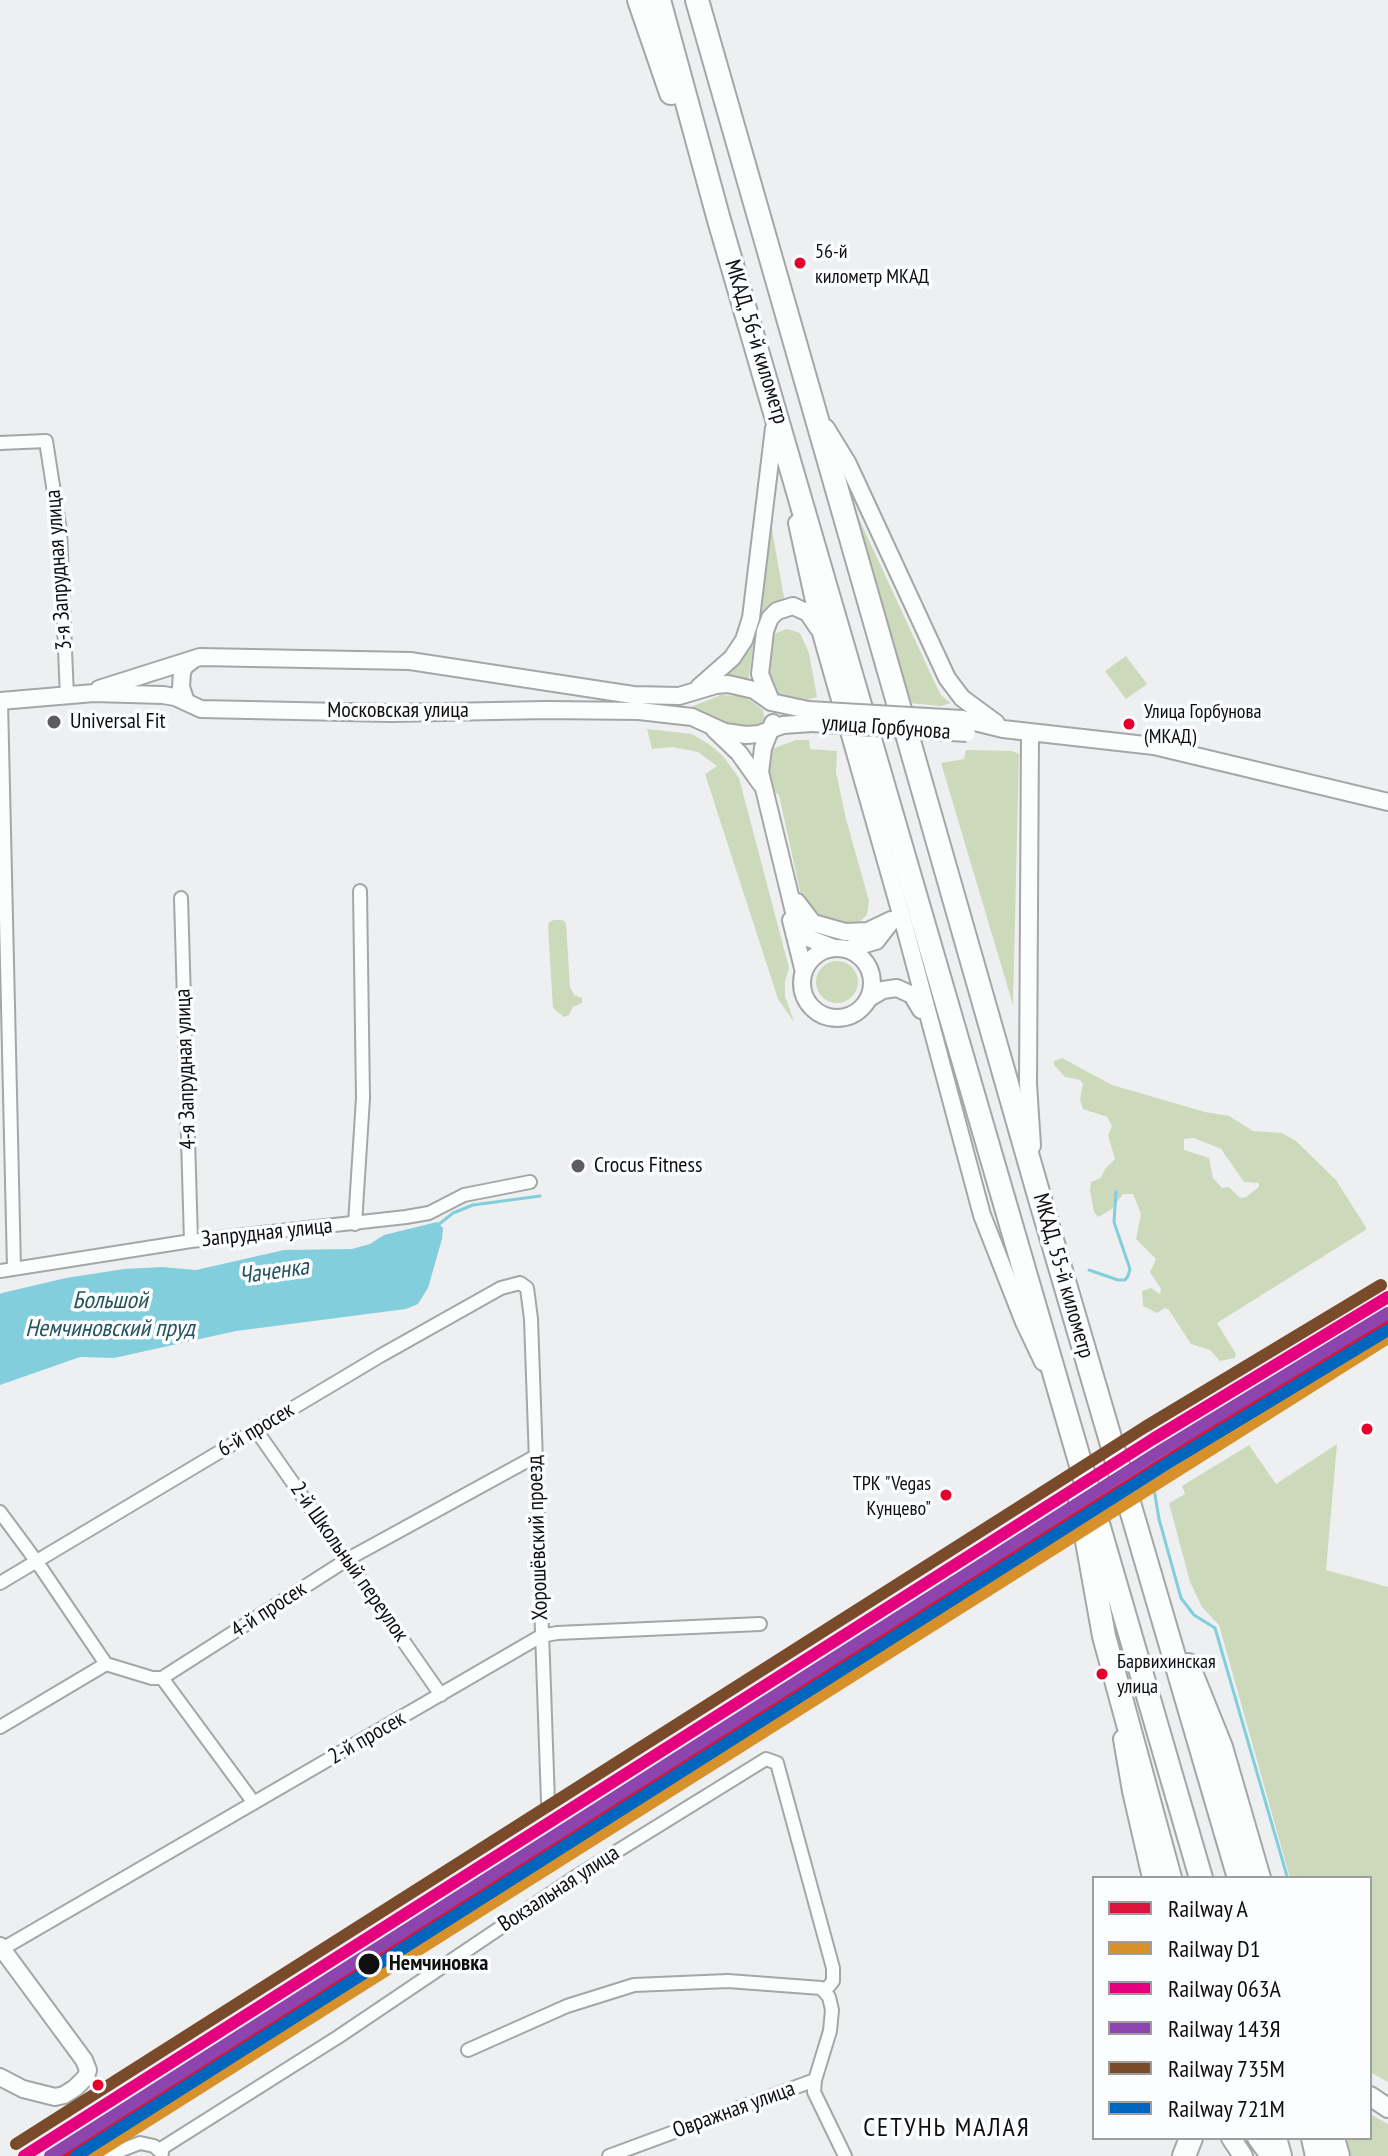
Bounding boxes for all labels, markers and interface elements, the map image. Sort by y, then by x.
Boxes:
place label: 56-й километр МКАД [815,240,929,287]
marker: 56-й километр МКАД [792,255,808,271]
street label: МКАД, 56-й километр [719,257,793,427]
street label: 3-я Запрудная улица [40,489,78,651]
street label: Московская улица [327,698,469,724]
place label: Улица Горбунова (МКАД) [1144,700,1262,747]
place label: Universal Fit [70,709,165,735]
street label: улица Горбунова [821,710,951,746]
marker: Universal Fit [45,713,63,731]
marker: Улица Горбунова (МКАД) [1121,716,1137,732]
street label: 4-я Запрудная улица [170,988,202,1150]
place label: Crocus Fitness [594,1153,702,1179]
marker: Crocus Fitness [569,1157,587,1175]
street label: МКАД, 55-й километр [1027,1191,1099,1361]
street label: Запрудная улица [200,1213,334,1253]
water label: Чаченка [237,1253,311,1291]
water label: Большой Немчиновский пруд [25,1287,195,1343]
street label: 6-й просек [213,1397,299,1463]
unlabelled marker [1359,1421,1375,1437]
street label: Хорошёвский проезд [522,1455,554,1621]
place label: ТРК "Vegas Кунцево" [853,1472,931,1519]
street label: 2-й Школьный переулок [284,1477,414,1647]
marker: ТРК "Vegas Кунцево" [938,1487,954,1503]
street label: 4-й просек [226,1576,312,1644]
place label: Барвихинская улица [1117,1650,1216,1697]
marker: Барвихинская улица [1094,1666,1110,1682]
street label: 2-й просек [324,1706,410,1770]
street label: Вокзальная улица [494,1840,624,1938]
legend [1092,1876,1372,2140]
text: Railway A [1168,1893,1248,1924]
text: Railway D1 [1168,1933,1261,1964]
marker: Немчиновка [356,1951,382,1977]
place label: Немчиновка [389,1951,488,1977]
text: Railway 063А [1168,1973,1281,2004]
text: Railway 143Я [1168,2013,1281,2044]
text: Railway 735М [1168,2053,1285,2084]
street label: Овражная улица [669,2076,799,2144]
unlabelled marker [90,2077,106,2093]
text: Railway 721М [1168,2093,1285,2124]
district label: СЕТУНЬ МАЛАЯ [863,2113,1031,2145]

